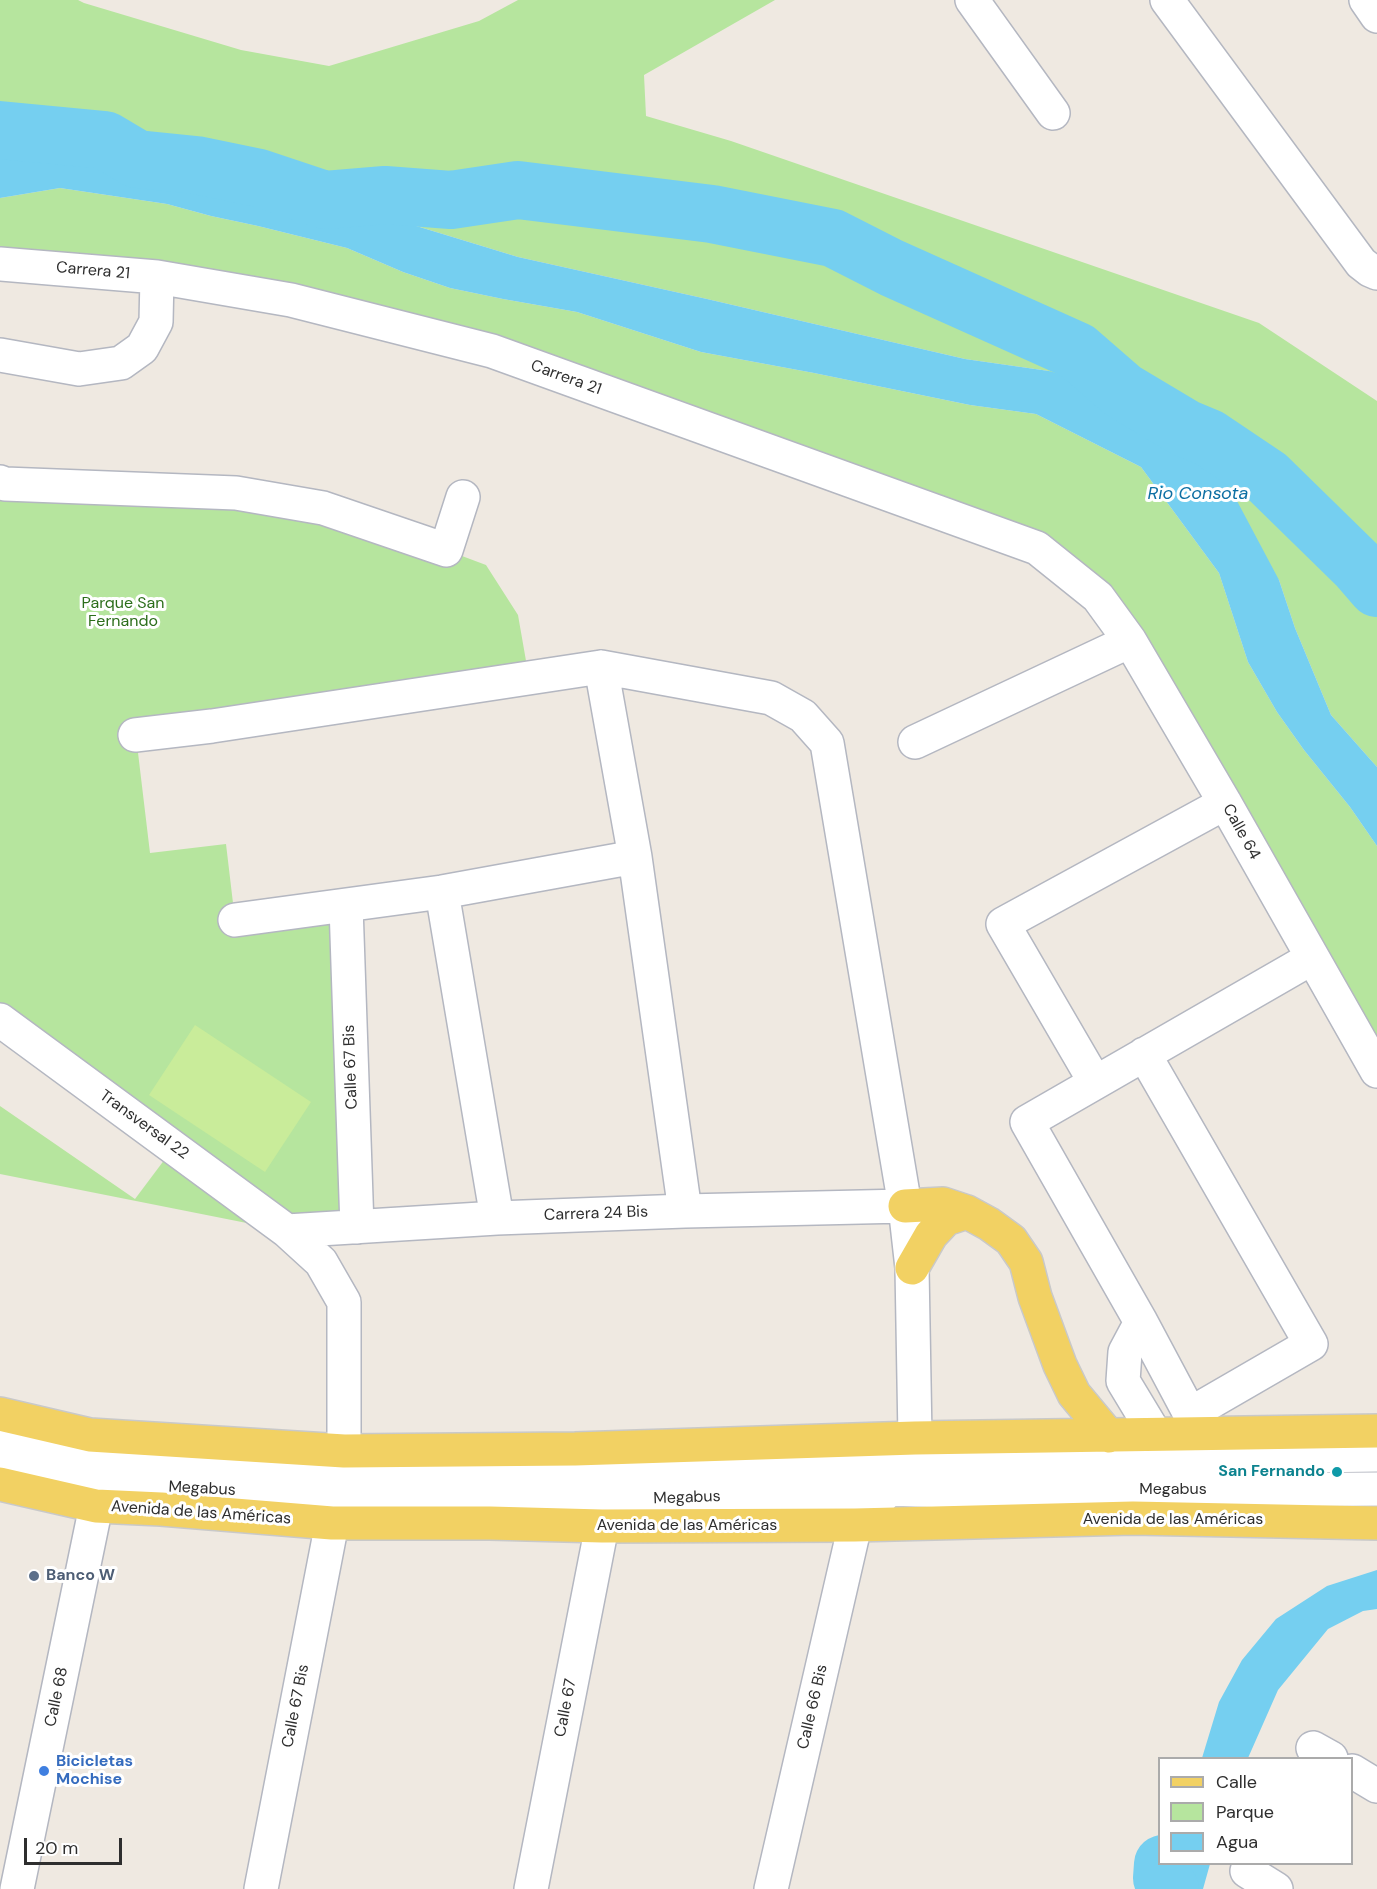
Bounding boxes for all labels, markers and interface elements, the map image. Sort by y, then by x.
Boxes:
street label: Carrera 21 [55,258,131,284]
street label: Carrera 21 [528,356,604,400]
water label: Rio Consota [1148,483,1248,505]
park label: Parque San Fernando [82,594,164,632]
street label: Calle 64 [1218,801,1264,863]
street label: Calle 67 Bis [340,1024,362,1110]
street label: Transversal 22 [96,1086,192,1164]
street label: Carrera 24 Bis [544,1203,648,1225]
place label: San Fernando [1218,1462,1325,1482]
marker: San Fernando [1330,1465,1344,1479]
street label: Megabus [168,1478,236,1500]
street label: Megabus [1139,1480,1207,1500]
street label: Megabus [653,1487,721,1509]
street label: Avenida de las Américas [110,1497,292,1529]
street label: Avenida de las Américas [1083,1510,1263,1530]
street label: Avenida de las Américas [597,1516,777,1536]
place label: Banco W [46,1566,115,1586]
marker: Banco W [27,1569,41,1583]
street label: Calle 67 Bis [279,1663,313,1749]
street label: Calle 66 Bis [794,1663,832,1751]
street label: Calle 68 [41,1665,73,1729]
street label: Calle 67 [551,1677,581,1739]
place label: Bicicletas Mochise [56,1752,133,1790]
legend [1158,1757,1353,1865]
marker: Bicicletas Mochise [37,1764,51,1778]
text: Calle [1216,1770,1257,1794]
text: Parque [1216,1800,1274,1824]
scale bar [27,1826,124,1864]
text: Agua [1216,1830,1258,1854]
text: 20 m [35,1836,78,1860]

